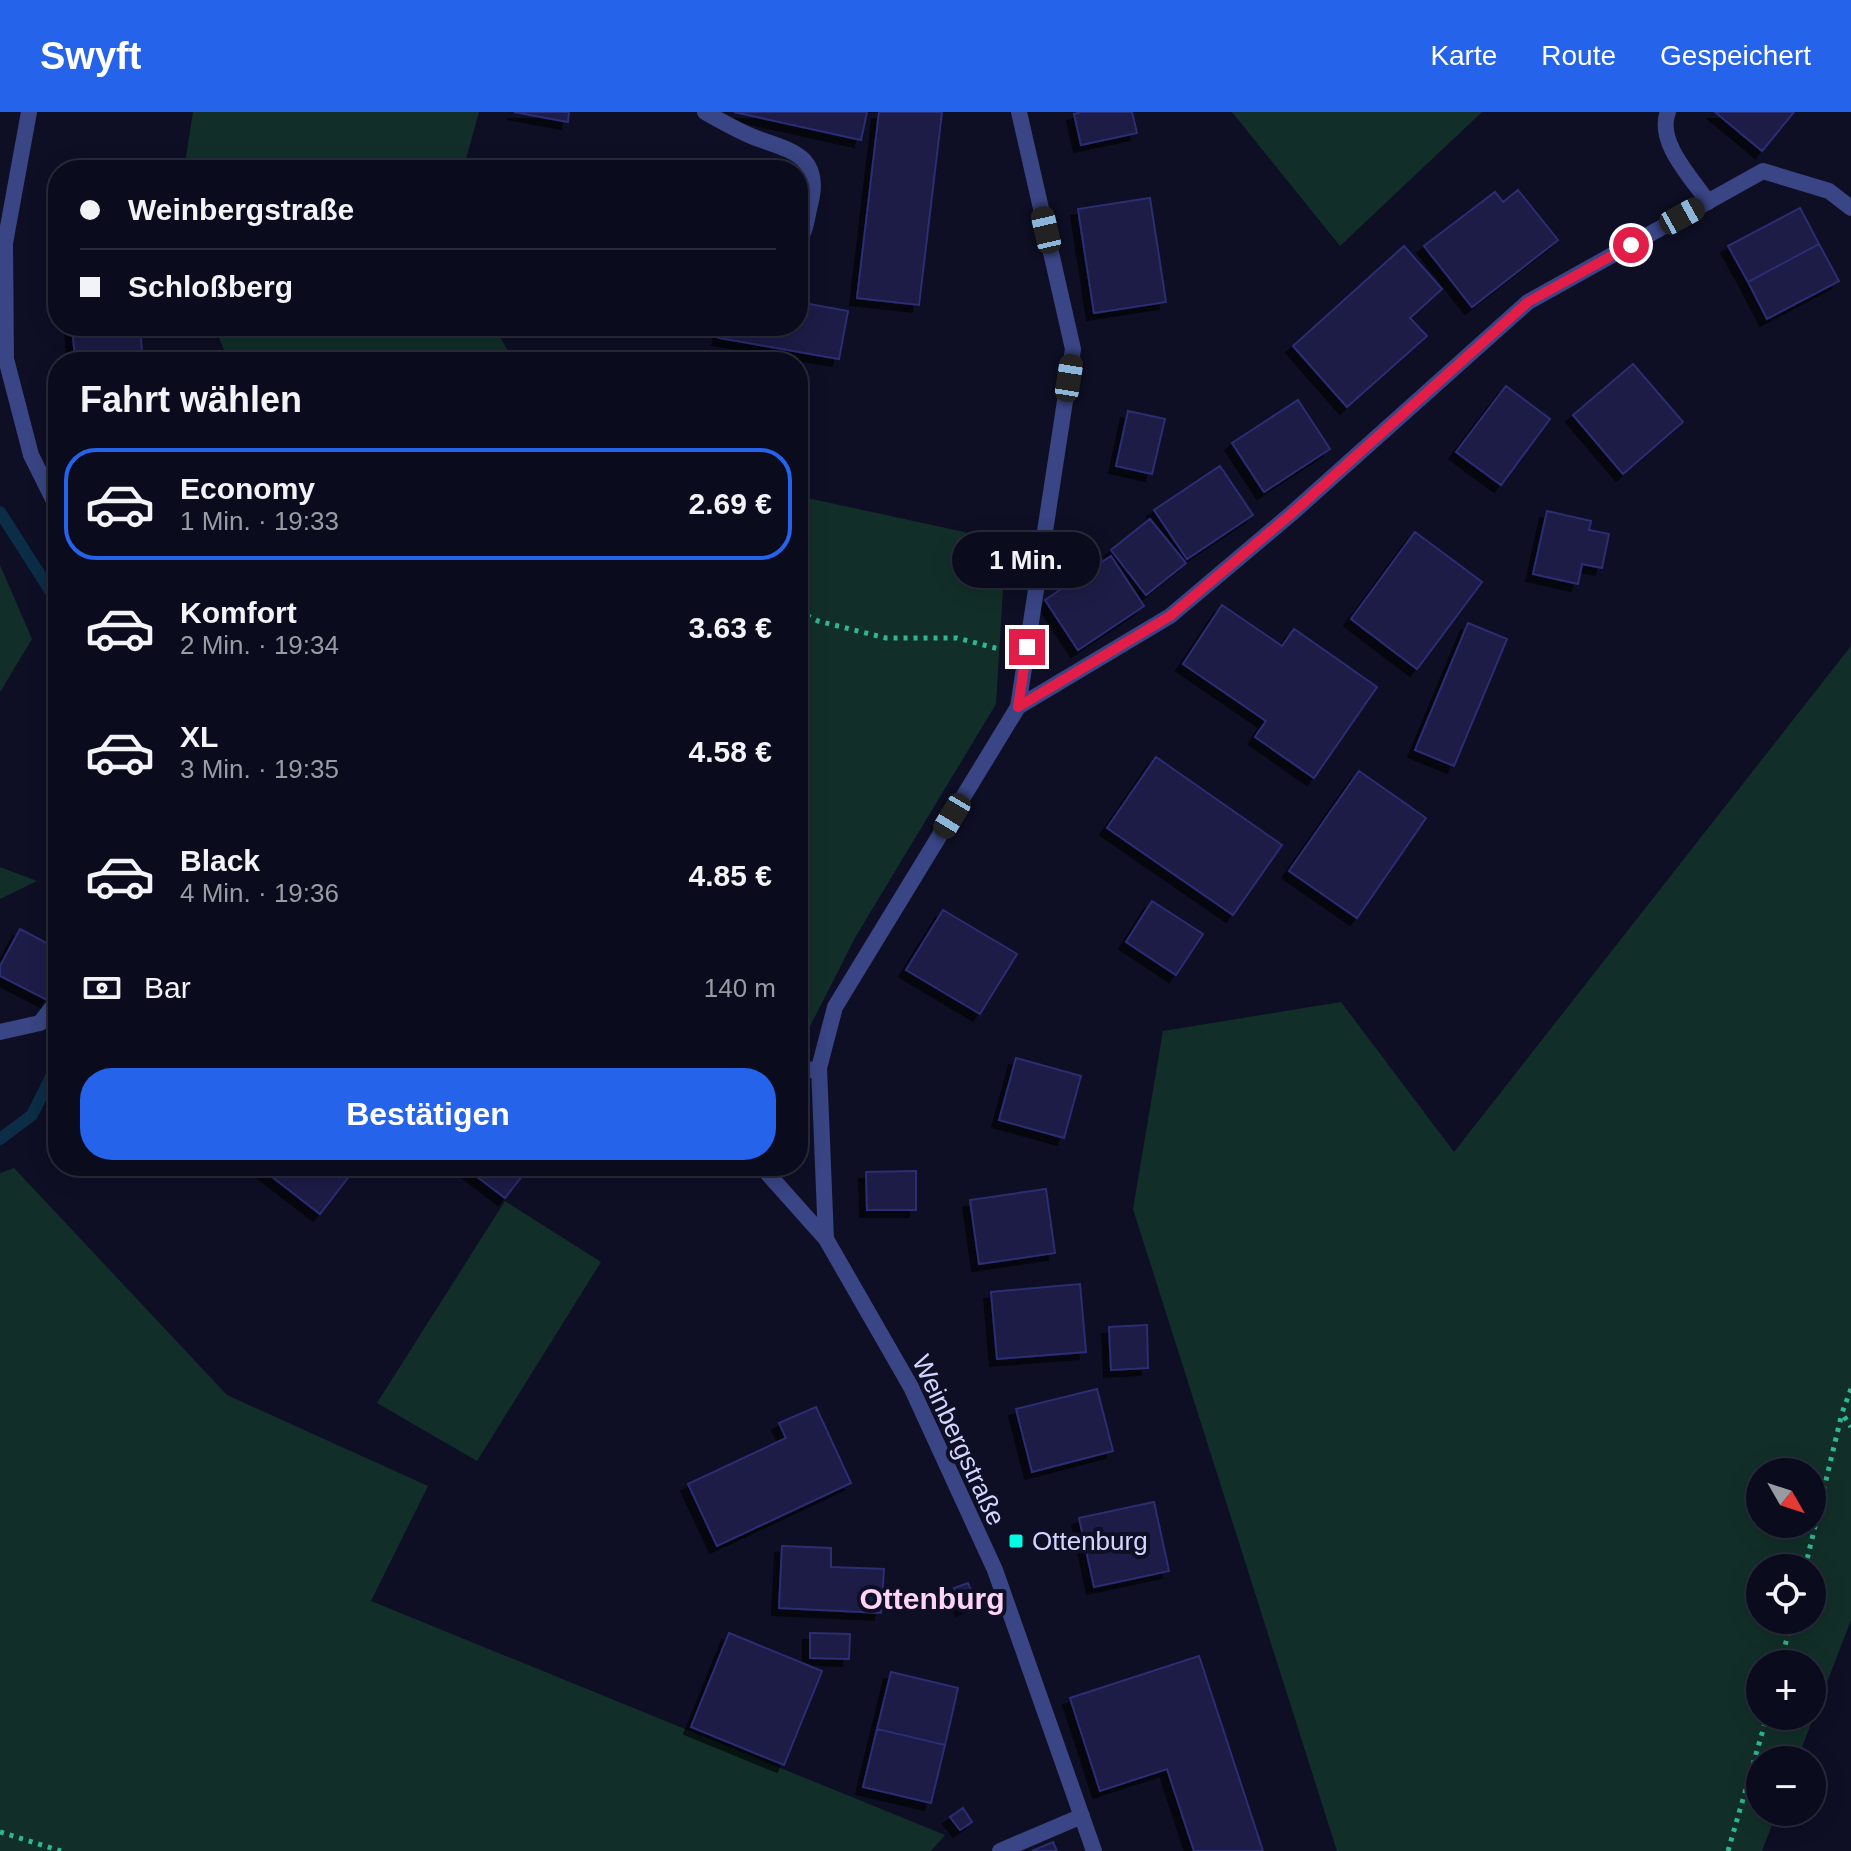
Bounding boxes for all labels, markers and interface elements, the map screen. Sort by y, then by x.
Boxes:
text: Swyft [40,35,141,77]
text: Karte [1430,40,1497,71]
text: Route [1541,40,1616,71]
text: Gespeichert [1660,40,1811,71]
text: Weinbergstraße [128,193,354,226]
car [1655,194,1709,238]
car [1029,204,1063,256]
route start [1613,227,1649,263]
text: Schloßberg [128,270,293,303]
car [1053,352,1085,404]
text: Fahrt wählen [80,379,302,420]
icon: car [84,468,156,540]
text: Economy [180,472,315,505]
text: 2.69 € [689,487,772,520]
text: 1 Min. · 19:33 [180,506,339,536]
callout: 1 Min. [953,531,1101,587]
text: 1 Min. [989,545,1063,575]
icon: car [84,592,156,664]
text: Komfort [180,596,297,629]
text: 3.63 € [689,611,772,644]
route end [1009,629,1045,665]
text: 2 Min. · 19:34 [180,630,339,660]
icon: car [84,716,156,788]
text: XL [180,720,218,753]
text: 4.58 € [689,735,772,768]
text: 3 Min. · 19:35 [180,754,339,784]
car [929,789,975,843]
icon: car [84,840,156,912]
text: Black [180,844,260,877]
text: 4.85 € [689,859,772,892]
text: 4 Min. · 19:36 [180,878,339,908]
icon: cash [80,966,124,1010]
text: Bar [144,971,191,1004]
text: 140 m [704,973,776,1003]
button: Bestätigen [80,1068,776,1160]
street label: Weinbergstraße [906,1350,1012,1530]
north arrow [1746,1458,1826,1538]
map controls [1746,1458,1826,1826]
place label: Ottenburg [1032,1526,1148,1556]
marker: Ottenburg [1007,1532,1025,1550]
button: locate [1746,1554,1826,1634]
district label: Ottenburg [860,1582,1004,1615]
button: + [1746,1650,1826,1730]
button: − [1746,1746,1826,1826]

